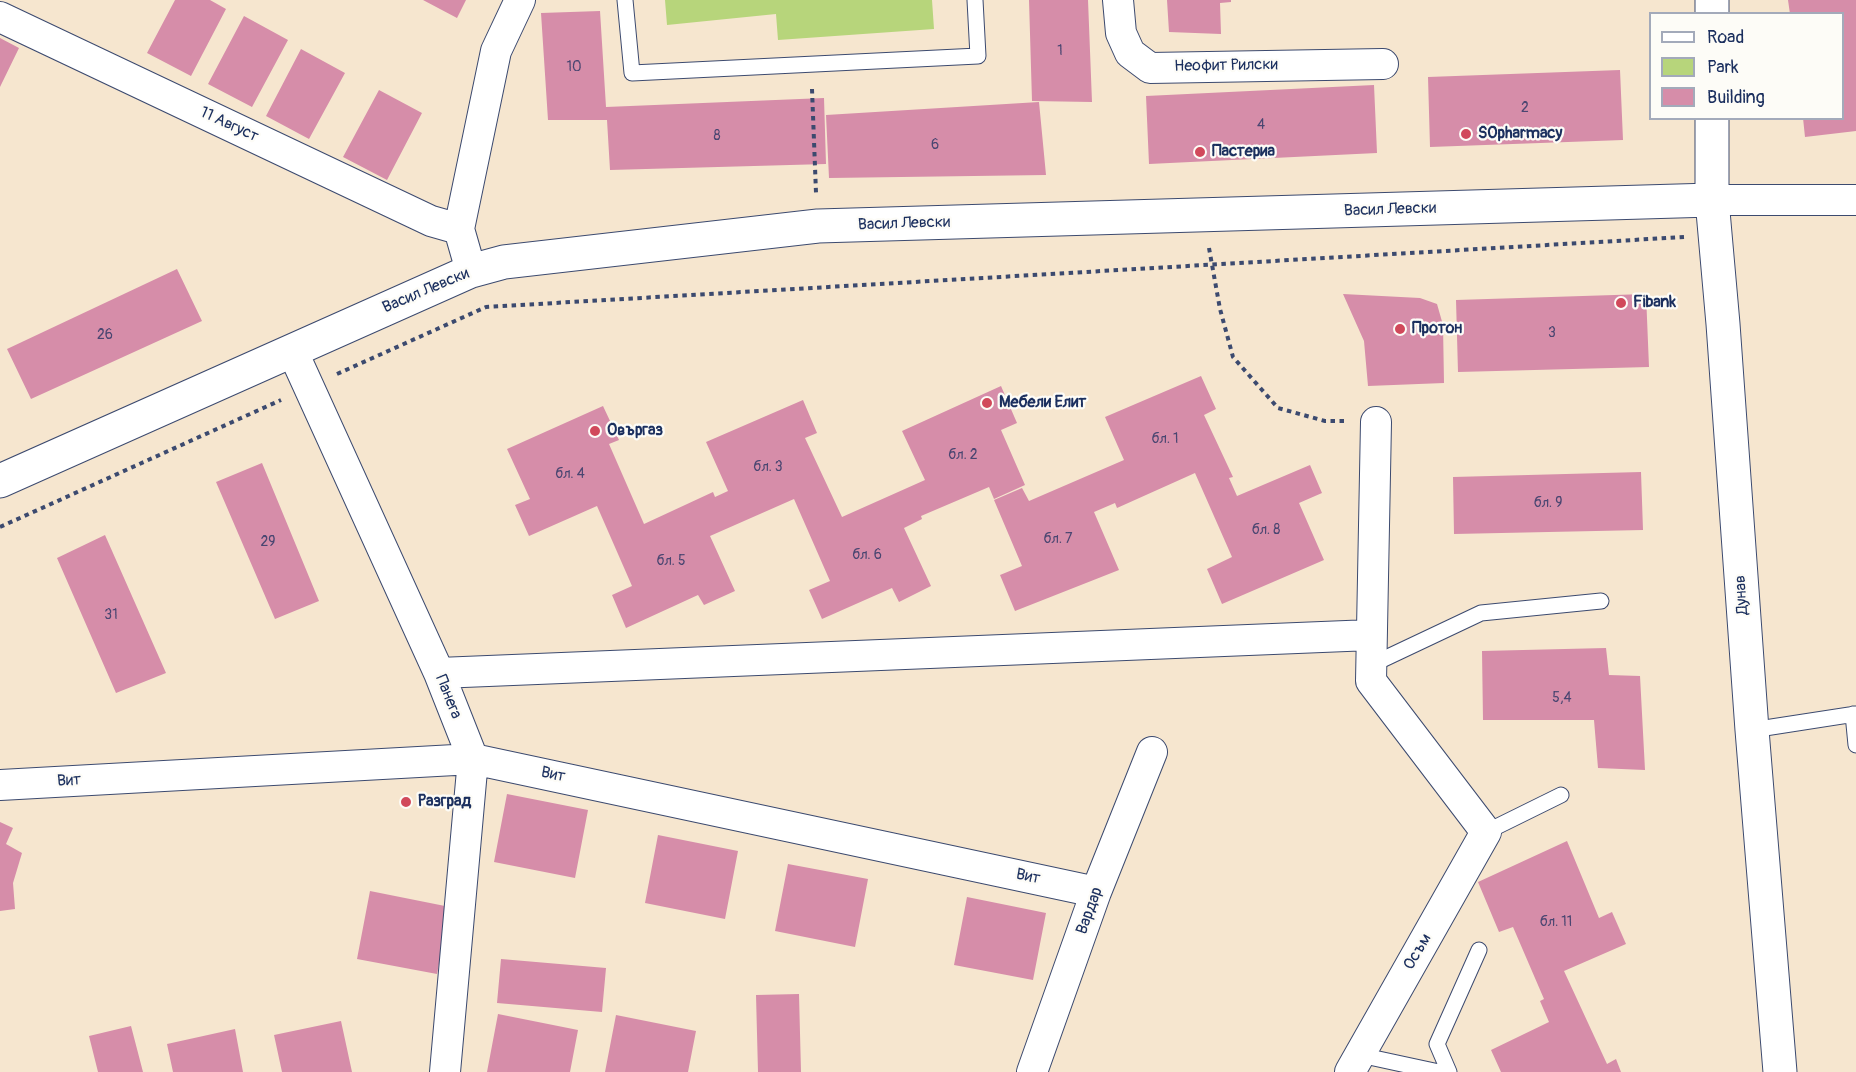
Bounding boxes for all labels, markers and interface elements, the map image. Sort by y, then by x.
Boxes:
legend [1649,12,1844,120]
text: Road [1707,26,1744,49]
house number: 1 [1057,43,1063,59]
street label: Неофит Рилски [1174,55,1278,77]
text: Park [1707,56,1739,79]
house number: 10 [566,59,582,75]
text: Building [1707,86,1765,109]
house number: 2 [1521,100,1529,116]
street label: 11 Август [197,103,261,147]
house number: 4 [1257,117,1265,133]
place label: SOpharmacy [1478,124,1562,144]
marker: SOpharmacy [1459,127,1473,141]
house number: 8 [713,128,721,144]
house number: 6 [931,137,939,153]
place label: Пастериа [1212,142,1275,162]
marker: Пастериа [1193,145,1207,159]
street label: Васил Левски [1343,199,1437,221]
street label: Васил Левски [857,213,951,235]
street label: Васил Левски [380,264,472,318]
place label: Fibank [1633,293,1676,313]
marker: Fibank [1614,296,1628,310]
place label: Протон [1412,319,1462,339]
marker: Протон [1393,322,1407,336]
house number: 3 [1548,325,1556,341]
house number: 26 [97,327,113,343]
place label: Мебели Елит [999,393,1086,413]
marker: Мебели Елит [980,396,994,410]
place label: Овъргаз [607,421,663,441]
marker: Овъргаз [588,424,602,438]
house number: бл. 1 [1152,431,1178,447]
house number: бл. 2 [948,447,978,463]
house number: бл. 3 [753,459,783,475]
house number: бл. 4 [555,466,585,482]
house number: бл. 9 [1534,495,1562,511]
house number: бл. 8 [1252,522,1280,538]
house number: бл. 7 [1044,531,1072,547]
house number: 29 [260,534,276,550]
house number: бл. 6 [852,547,882,563]
house number: бл. 5 [656,553,686,569]
street label: Дунав [1731,575,1753,615]
house number: 31 [104,607,118,623]
street label: Панега [431,672,465,722]
house number: 5,4 [1552,690,1572,706]
street label: Вит [539,763,567,787]
street label: Вит [56,771,82,791]
place label: Разград [418,792,471,812]
marker: Разград [399,795,413,809]
street label: Вит [1014,865,1042,889]
street label: Вардар [1073,885,1107,937]
house number: бл. 11 [1540,914,1572,930]
street label: Осъм [1400,930,1436,974]

